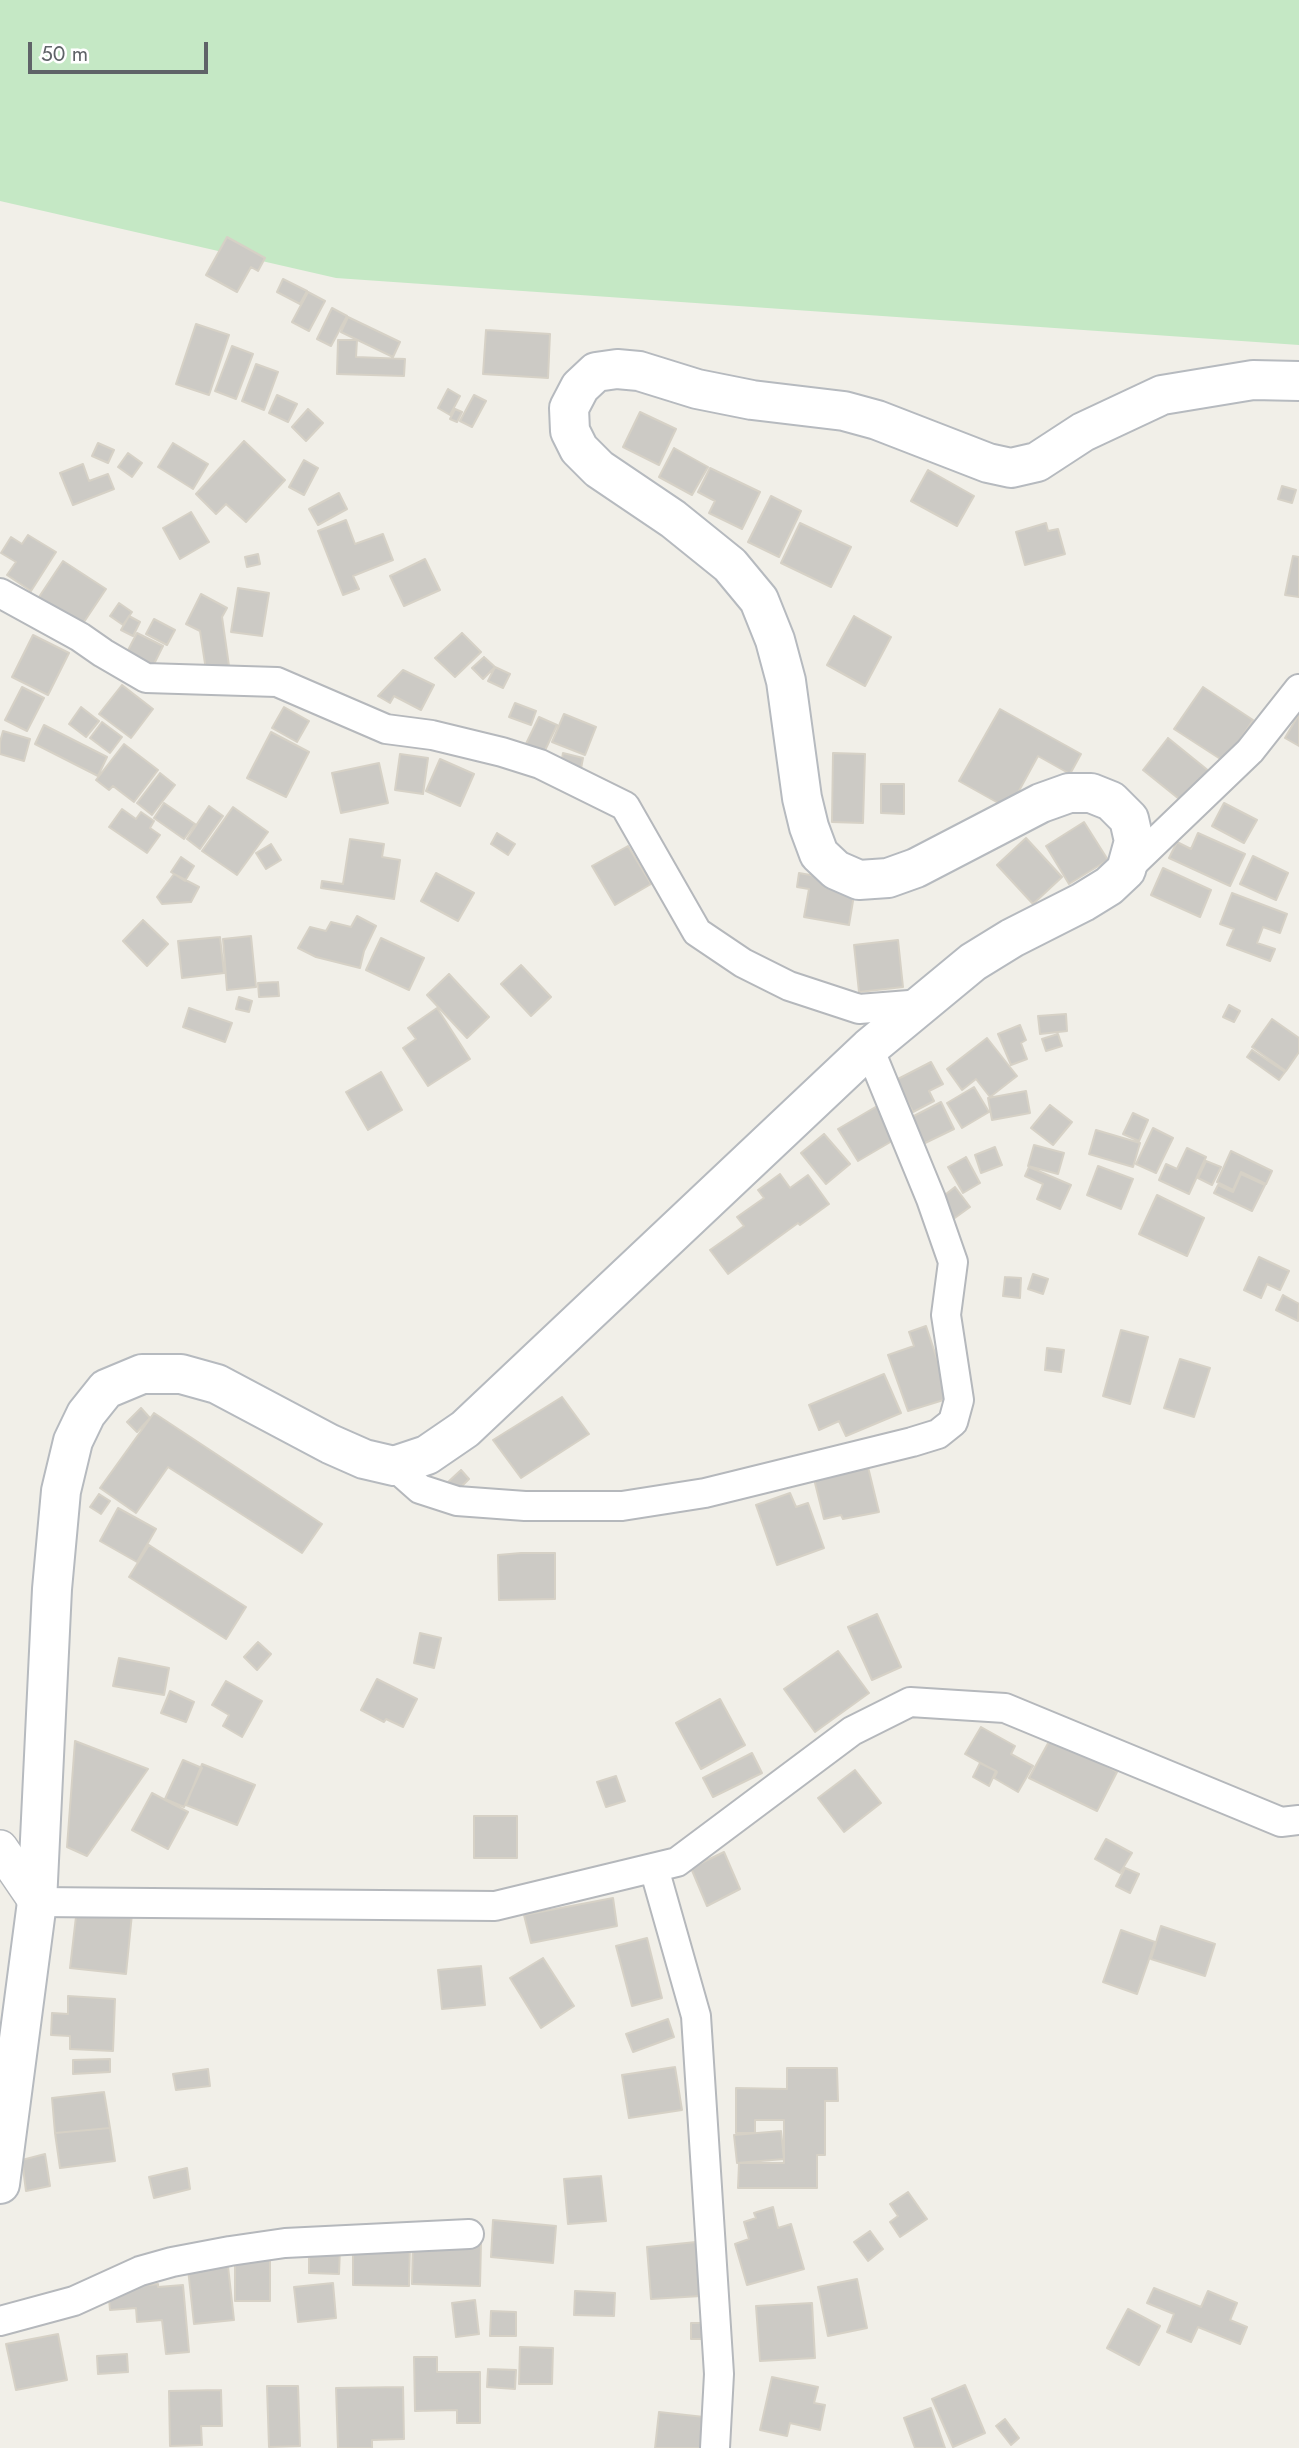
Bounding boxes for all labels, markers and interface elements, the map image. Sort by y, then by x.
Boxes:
scale bar [32,28,212,72]
text: 50 m [41,39,88,69]

